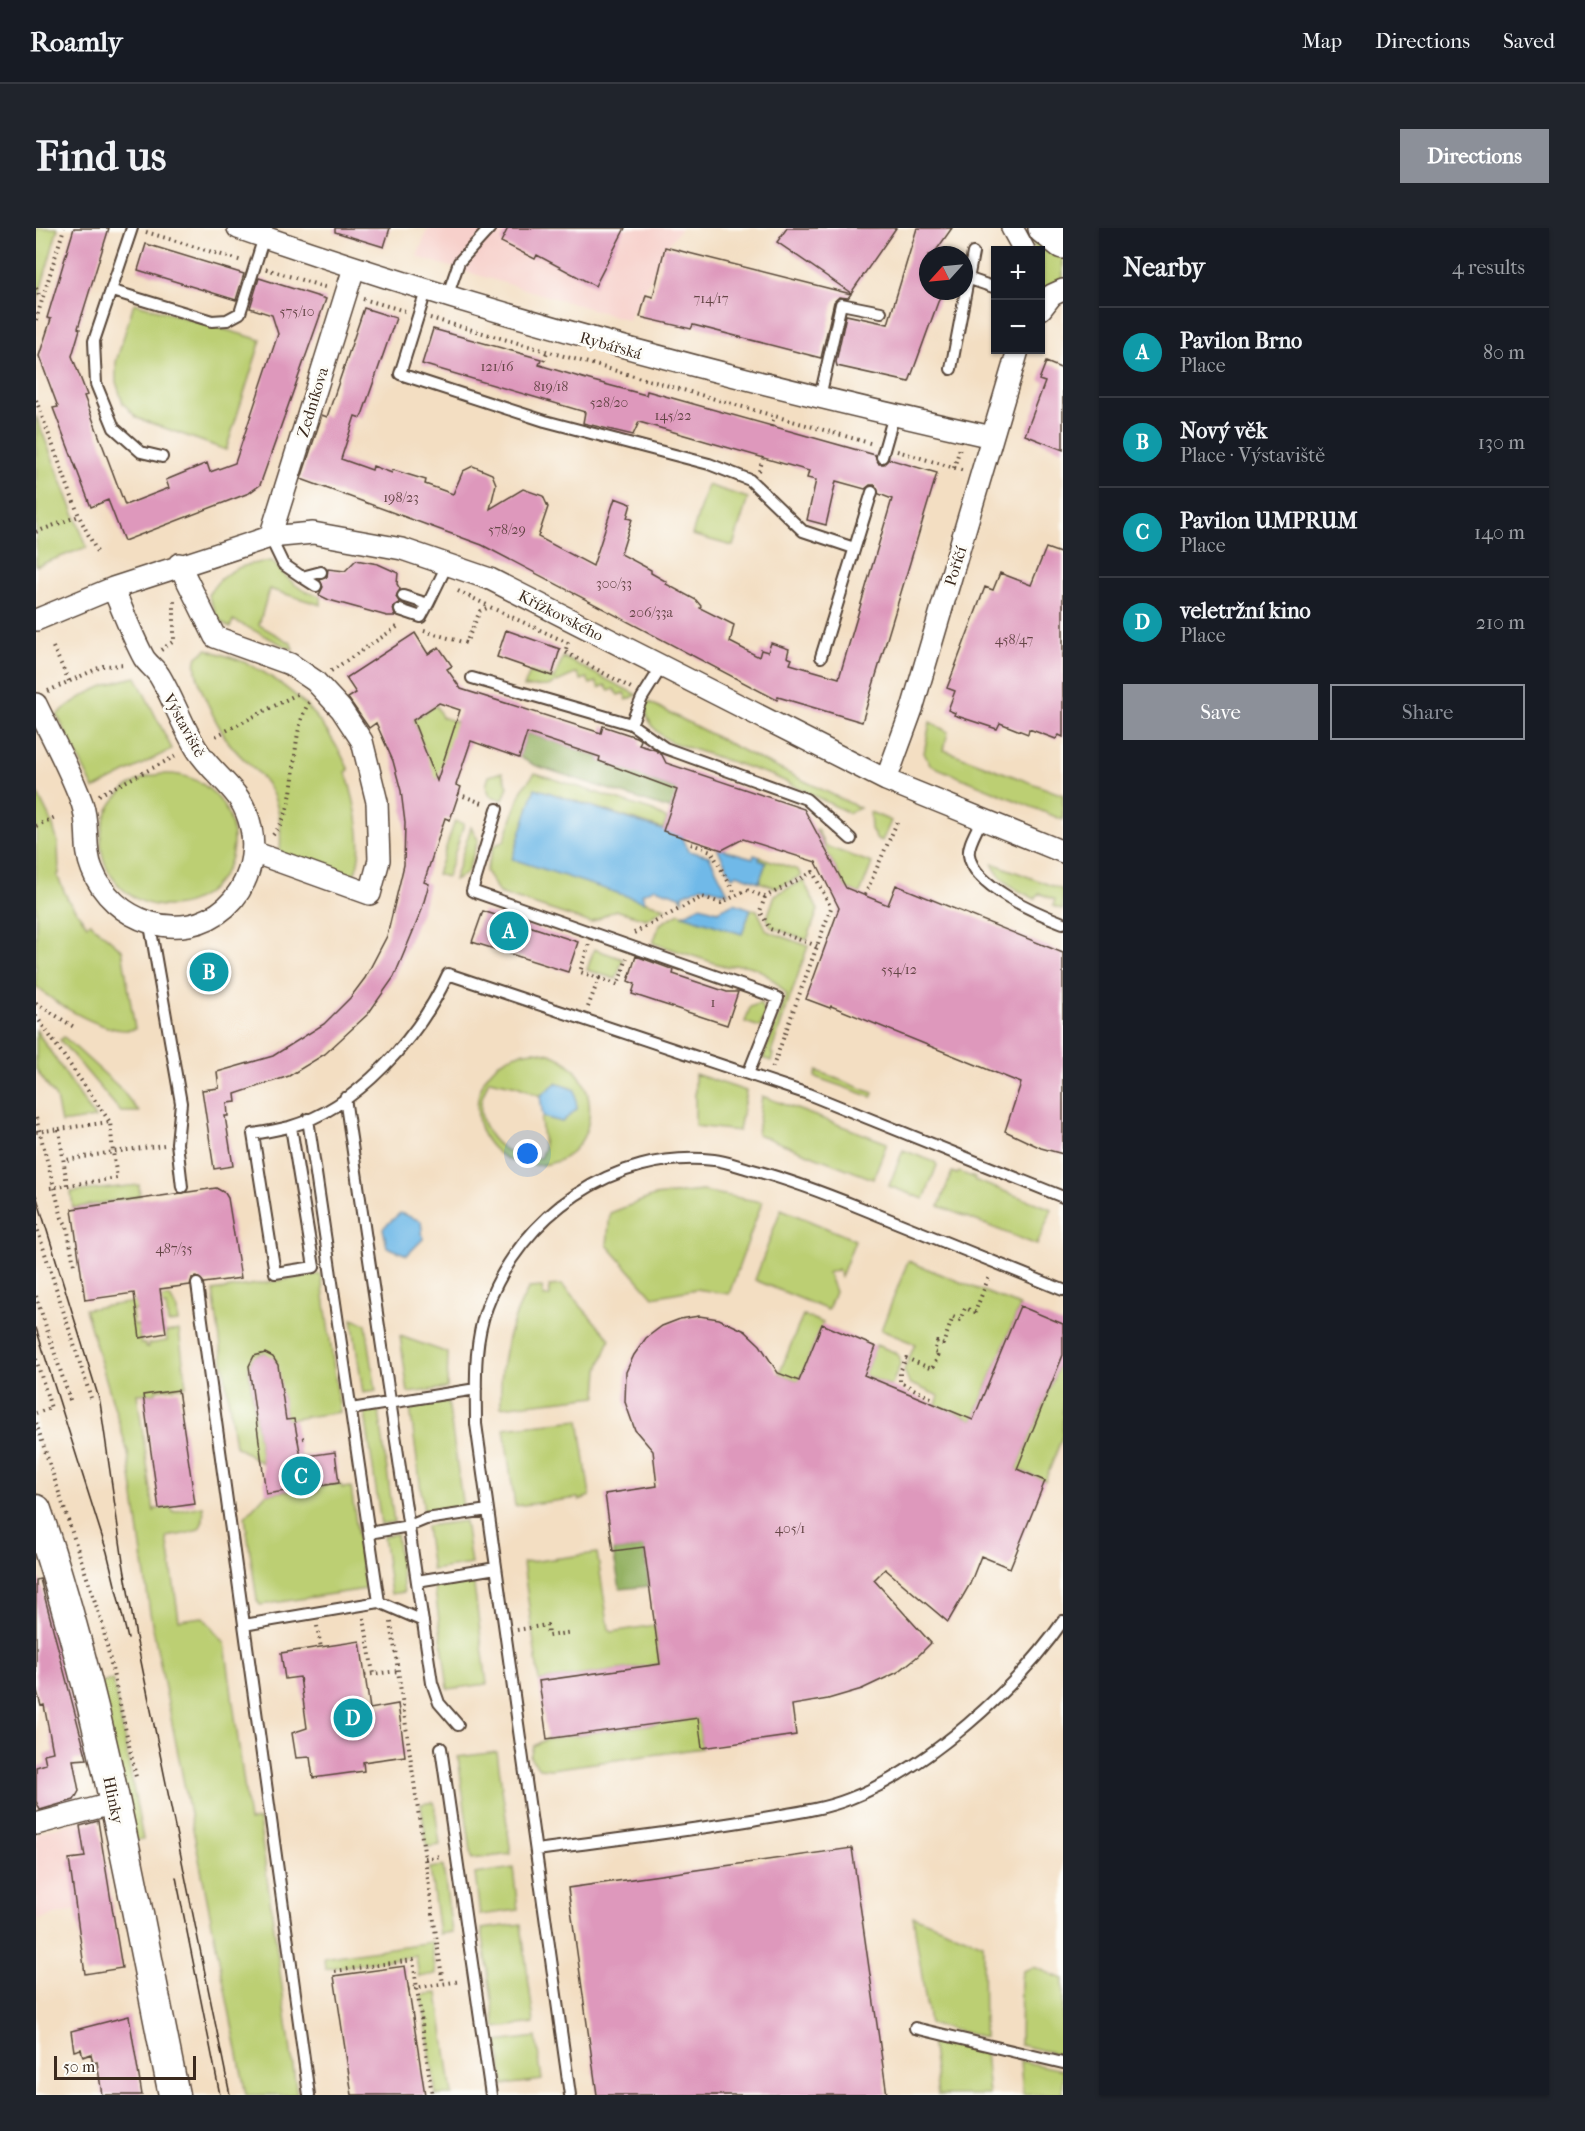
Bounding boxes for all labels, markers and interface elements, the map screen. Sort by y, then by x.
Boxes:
text: Roamly [30,25,122,58]
text: Map [1302,29,1342,53]
text: Directions [1375,29,1470,53]
text: Saved [1503,29,1555,53]
button: Directions [1400,129,1549,183]
text: Find us [36,132,166,181]
north arrow [919,246,973,300]
map controls [991,246,1045,354]
button: + [991,246,1045,300]
text: Nearby [1123,252,1205,283]
text: 4 results [1452,256,1525,279]
house number: 714/17 [693,290,729,307]
button: − [991,300,1045,354]
house number: 575/10 [280,303,314,320]
street label: Rybářská [578,328,645,364]
text: Pavilon Brno [1180,328,1302,354]
text: A [1136,341,1149,364]
text: 80 m [1483,341,1525,364]
text: Place [1180,354,1226,377]
house number: 121/16 [480,358,514,375]
street label: Zedníkova [293,364,332,440]
house number: 819/18 [534,378,568,395]
house number: 528/20 [590,394,628,411]
house number: 145/22 [655,407,691,424]
text: Nový věk [1180,418,1267,444]
text: B [1136,431,1149,454]
text: 130 m [1478,431,1525,454]
text: Place · Výstaviště [1180,444,1325,467]
house number: 198/23 [383,489,419,506]
text: Pavilon UMPRUM [1180,508,1358,534]
house number: 578/29 [488,521,526,538]
text: C [1136,521,1149,544]
text: 140 m [1474,521,1525,544]
text: Place [1180,534,1226,557]
street label: Poříčí [940,544,971,588]
house number: 300/33 [596,575,632,592]
street label: Křížkovského [515,586,606,645]
text: veletržní kino [1180,598,1311,624]
house number: 206/33a [629,604,673,621]
text: D [1135,611,1150,634]
text: 210 m [1476,611,1525,634]
text: Place [1180,624,1226,647]
house number: 458/47 [995,631,1034,648]
button: Save [1123,684,1318,740]
button: Share [1330,684,1525,740]
street label: Výstaviště [159,689,210,760]
pin: A [490,908,528,954]
pin: B [190,950,228,994]
house number: 554/12 [881,961,917,978]
house number: 1 [711,994,716,1011]
your location [513,1139,542,1168]
house number: 487/35 [155,1240,193,1257]
pin: C [282,1454,320,1498]
house number: 405/1 [775,1520,805,1537]
pin: D [334,1696,372,1740]
street label: Hlinky [99,1775,128,1826]
scale bar [54,2053,196,2080]
text: 50 m [63,2057,95,2076]

